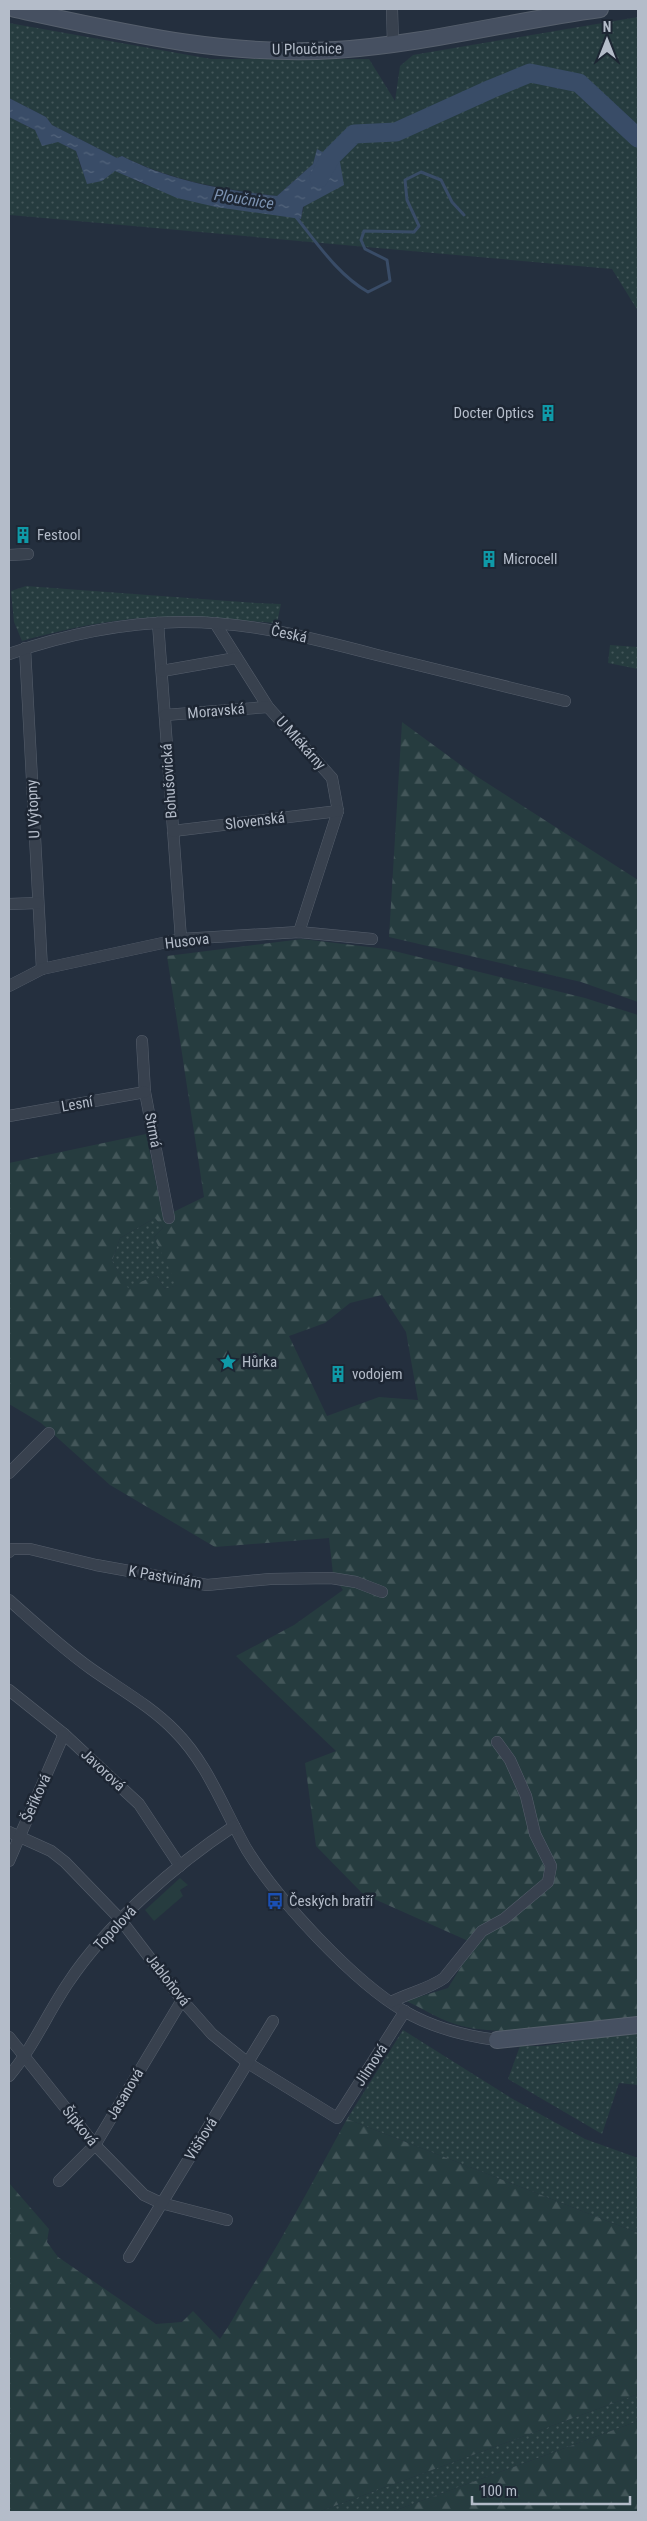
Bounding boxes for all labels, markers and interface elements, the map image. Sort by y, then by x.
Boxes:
north arrow [582,15,632,65]
text: N [603,19,611,35]
street label: U Ploučnice [272,39,342,59]
water label: Ploučnice [213,185,275,213]
building icon: Docter Optics [538,403,558,423]
place label: Docter Optics [453,404,534,422]
building icon: Festool [13,525,33,545]
place label: Festool [37,526,81,544]
building icon: Microcell [479,549,499,569]
place label: Microcell [503,550,558,568]
street label: Česká [269,621,309,647]
street label: Moravská [187,700,245,722]
street label: U Mlékárny [272,713,330,773]
street label: Bohušovická [157,743,181,819]
street label: U Výtopny [22,779,44,839]
street label: Slovenská [224,808,286,834]
street label: Husova [164,929,210,953]
street label: Lesní [60,1092,96,1116]
street label: Strmá [141,1111,165,1149]
place icon: Hůrka [218,1352,238,1372]
place label: Hůrka [242,1353,277,1371]
building icon: vodojem [328,1364,348,1384]
place label: vodojem [352,1365,403,1383]
street label: K Pastvinám [127,1562,203,1592]
street label: Javorová [77,1745,129,1795]
street label: Šeříková [17,1771,55,1825]
bus stop icon: Českých bratří [265,1891,285,1911]
place label: Českých bratří [289,1892,375,1910]
street label: Topolová [90,1902,140,1954]
street label: Jabloňová [142,1950,194,2010]
street label: Jilmová [351,2041,391,2089]
street label: Jasanová [103,2065,147,2123]
street label: Šípková [58,2102,102,2150]
street label: Višňová [181,2114,221,2164]
scale bar [472,2474,630,2506]
text: 100 m [480,2482,517,2500]

